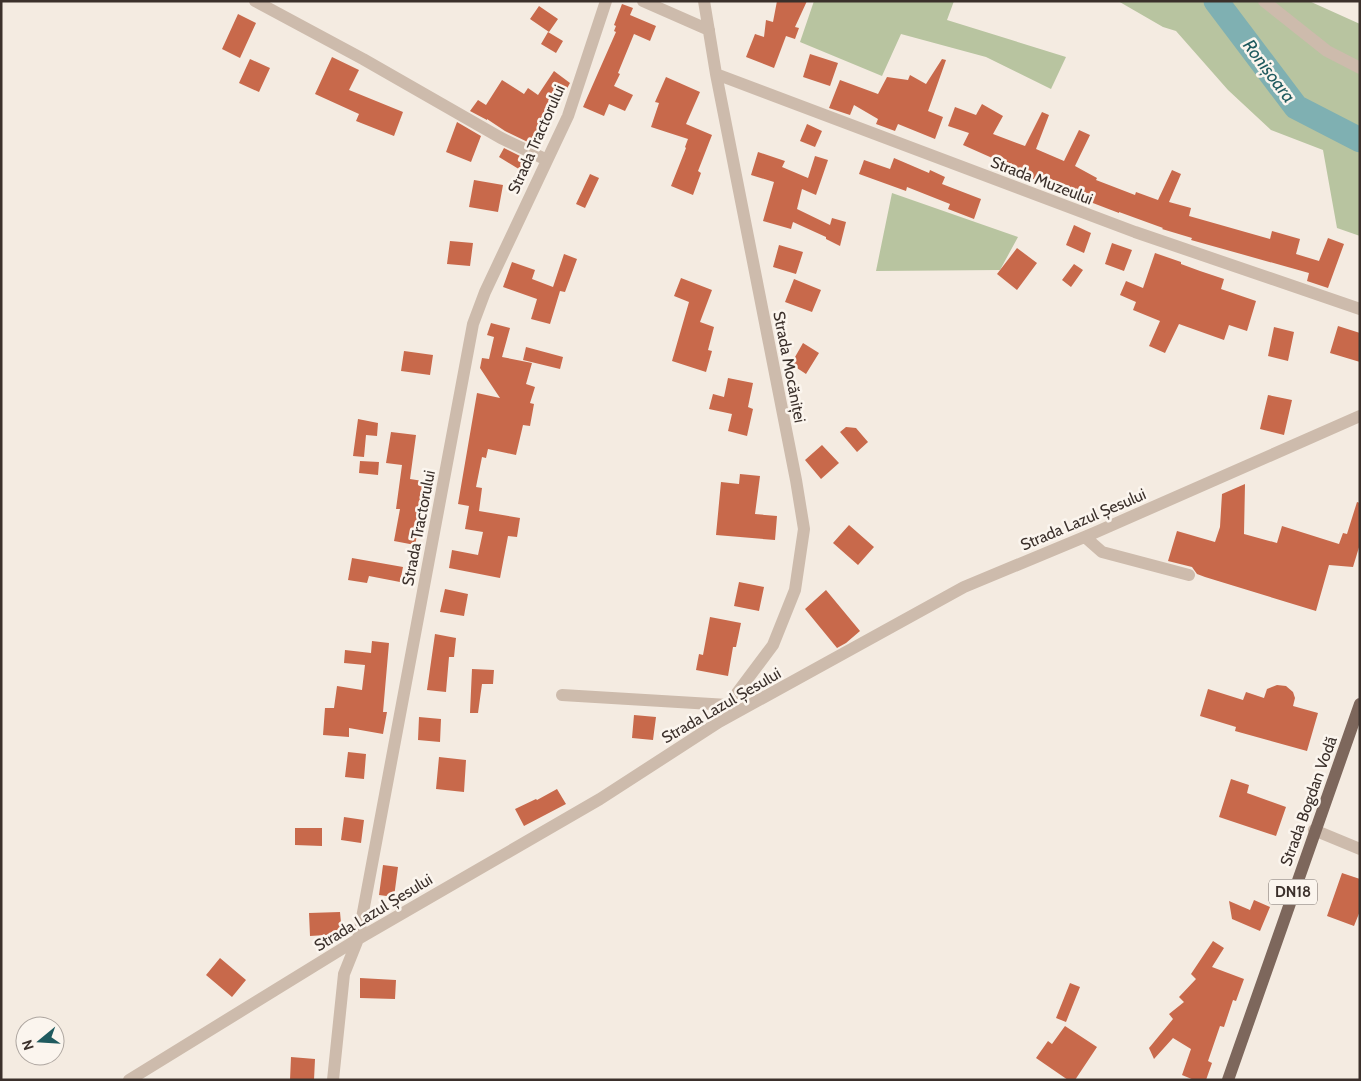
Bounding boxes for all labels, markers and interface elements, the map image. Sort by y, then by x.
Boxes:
water label: Ronișoara [1238,35,1300,107]
street label: Strada Tractorului [504,82,569,197]
street label: Strada Muzeului [988,152,1096,209]
street label: Strada Mocăniței [768,310,810,425]
street label: Strada Tractorului [398,469,439,588]
street label: Strada Lazul Șesului [1018,484,1149,555]
street label: Strada Lazul Șesului [658,664,785,748]
street label: Strada Bogdan Vodă [1276,733,1341,869]
street label: Strada Lazul Șesului [311,870,436,956]
road number: DN18 [1269,880,1317,904]
north arrow [15,1016,65,1066]
text: N [18,1038,38,1053]

